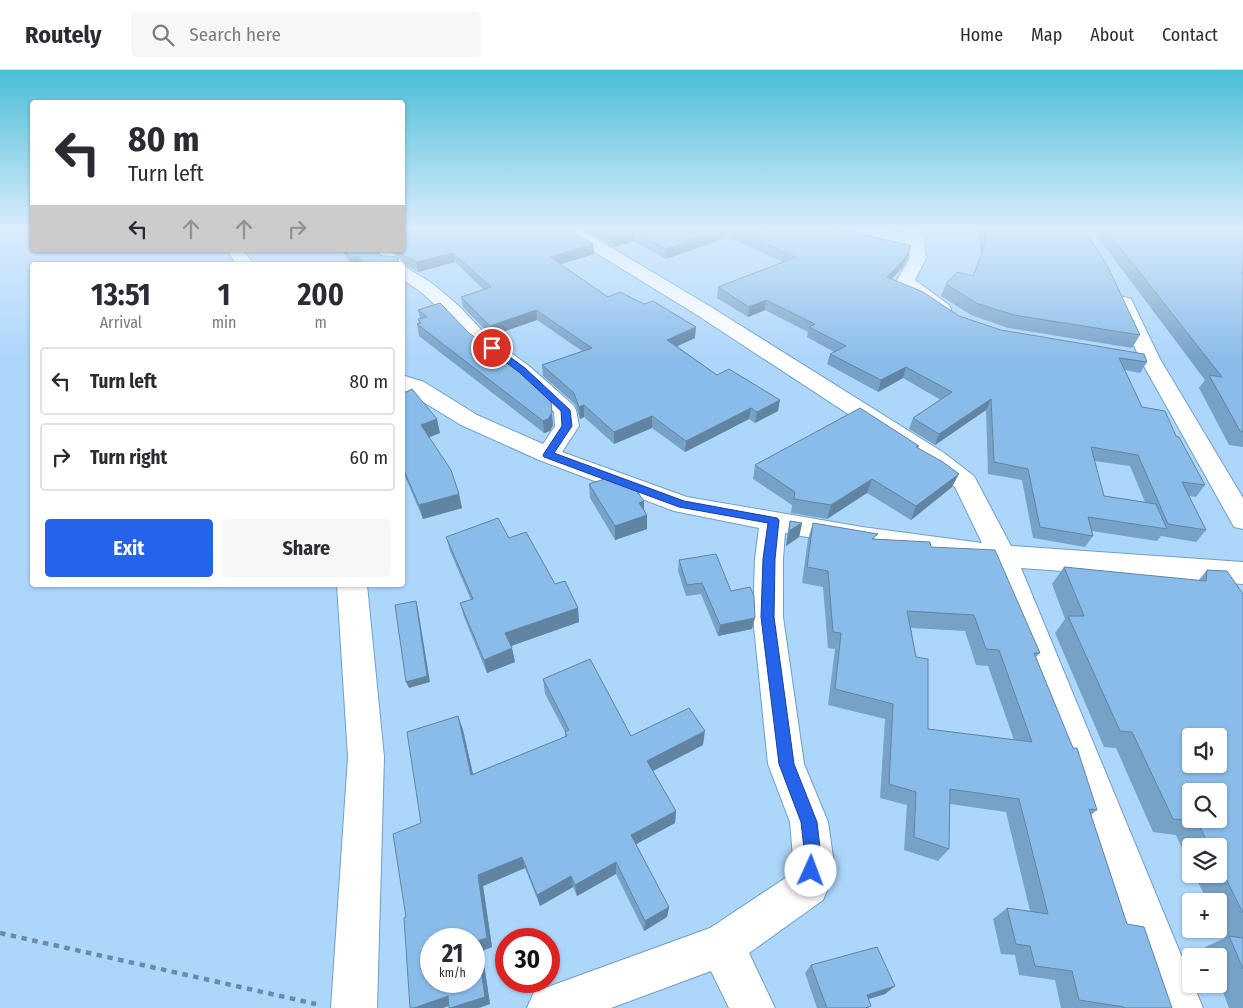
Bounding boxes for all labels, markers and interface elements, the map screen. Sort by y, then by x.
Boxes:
search box [131,12,481,57]
text: Routely [25,21,101,49]
icon: search [149,21,177,49]
text: Search here [189,23,281,46]
text: Home [960,24,1003,46]
text: Map [1031,24,1062,46]
text: About [1090,24,1134,46]
text: Contact [1162,24,1218,46]
text: 80 m [128,118,200,160]
icon: left [45,120,110,185]
text: Turn left [128,160,204,187]
icon: left [124,215,152,243]
icon: ahead [177,215,205,243]
icon: ahead [230,215,258,243]
icon: right [283,215,311,243]
text: 13:51 [91,277,151,313]
text: 1 [218,277,230,313]
text: 200 [297,277,344,313]
text: Arrival [100,313,142,332]
text: min [212,313,236,332]
text: m [315,313,327,332]
pin [471,327,513,369]
icon: arrive [478,334,506,362]
icon: left [47,367,75,395]
text: Turn left [90,370,157,393]
text: 80 m [350,370,388,393]
icon: right [47,443,75,471]
text: Turn right [90,446,167,469]
text: 60 m [350,446,388,469]
button: Exit [45,519,213,577]
button: Share [223,519,390,577]
map controls [1182,728,1227,993]
button: sound [1182,728,1227,773]
button: search [1182,783,1227,828]
button: layers [1182,838,1227,883]
position arrow [784,844,836,896]
button: + [1182,893,1227,938]
speed limit sign: 30 [495,928,560,993]
text: 21 [442,939,463,969]
button: − [1182,948,1227,993]
text: km/h [439,966,466,980]

